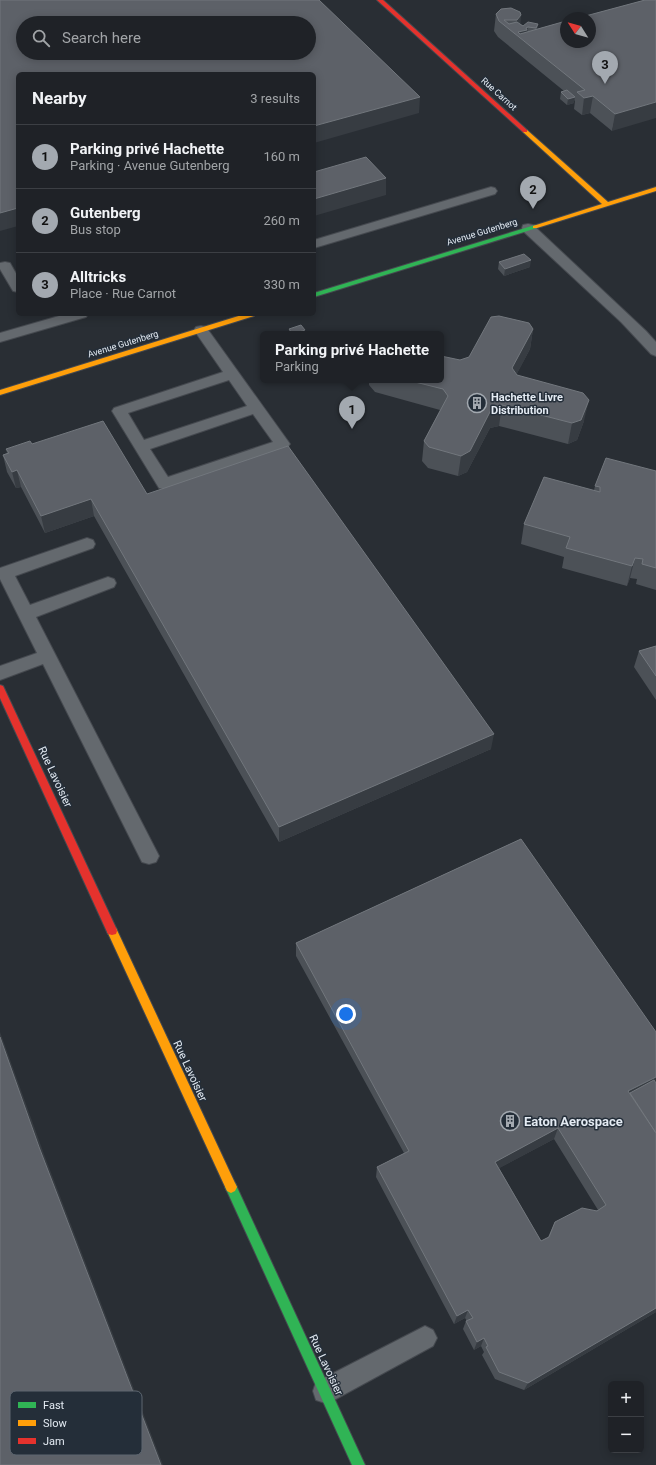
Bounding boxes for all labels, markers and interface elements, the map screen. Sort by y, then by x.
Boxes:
north arrow [560,12,596,48]
search box [16,16,316,60]
icon: search [30,27,52,49]
text: Search here [62,29,141,47]
pin: 3 [592,51,618,84]
street label: Rue Carnot [479,75,519,113]
text: Nearby [32,88,87,108]
text: 3 results [250,91,300,106]
text: Parking privé Hachette [70,140,224,158]
text: 1 [41,149,49,164]
text: 160 m [263,149,300,164]
text: Parking · Avenue Gutenberg [70,158,230,173]
pin: 2 [520,176,546,209]
text: Gutenberg [70,204,141,222]
text: 2 [41,213,49,228]
text: 260 m [263,213,300,228]
street label: Avenue Gutenberg [445,217,519,247]
text: Bus stop [70,222,121,237]
text: Alltricks [70,268,126,286]
text: 3 [41,277,49,292]
text: 330 m [263,277,300,292]
text: Place · Rue Carnot [70,286,176,301]
street label: Avenue Gutenberg [86,329,160,359]
popup [260,331,444,383]
text: Parking privé Hachette [275,341,429,359]
text: Parking [275,359,319,374]
place label: Hachette Livre Distribution [491,391,563,417]
building icon: Hachette Livre Distribution [466,392,488,414]
pin: 1 [339,396,365,429]
street label: Rue Lavoisier [35,745,75,810]
your location [336,1004,356,1024]
street label: Rue Lavoisier [170,1039,210,1104]
building icon: Eaton Aerospace [499,1110,521,1132]
place label: Eaton Aerospace [524,1114,623,1129]
street label: Rue Lavoisier [306,1333,346,1398]
map controls [608,1381,644,1453]
button: + [608,1381,644,1417]
legend [10,1391,142,1455]
text: Fast [43,1399,65,1412]
text: Slow [43,1417,67,1430]
button: − [608,1417,644,1453]
text: Jam [43,1435,65,1448]

